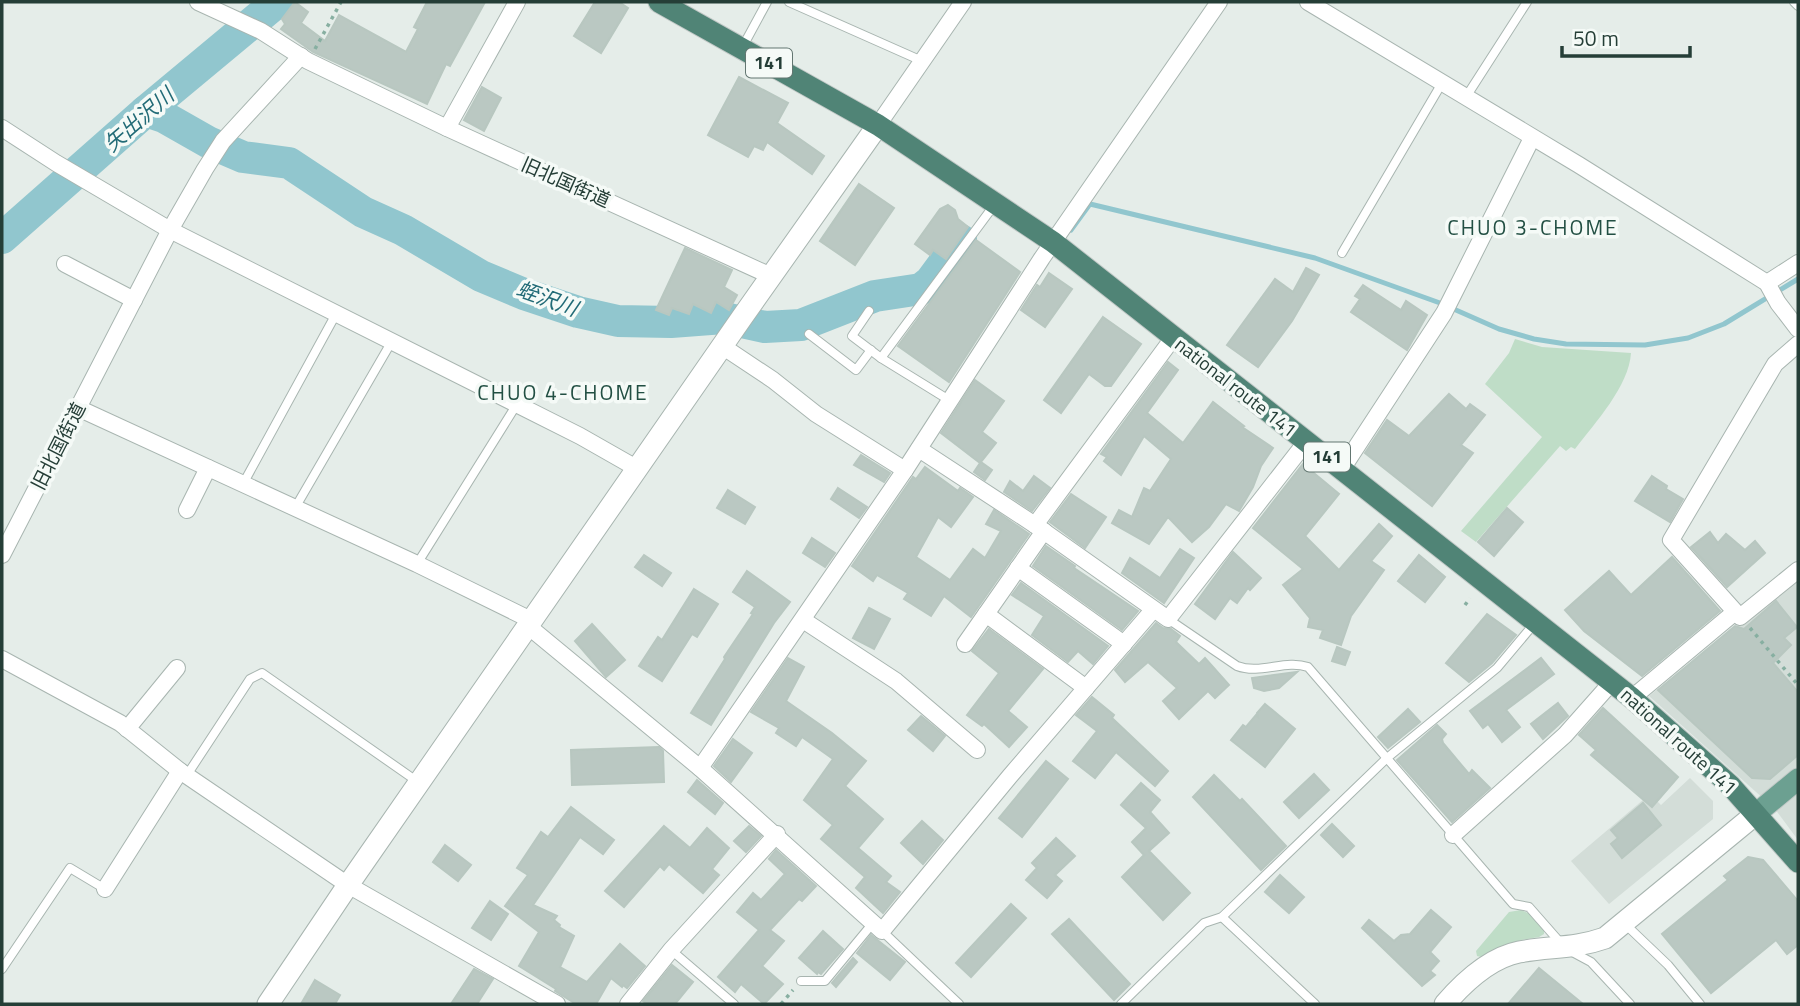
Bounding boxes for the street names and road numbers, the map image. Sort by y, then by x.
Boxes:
road number: 141 [746,48,792,78]
street label: 旧北国街道 [517,149,616,214]
street label: national route 141 [1169,330,1303,444]
street label: 旧北国街道 [23,397,92,495]
road number: 141 [1304,443,1350,472]
street label: national route 141 [1615,680,1744,801]

